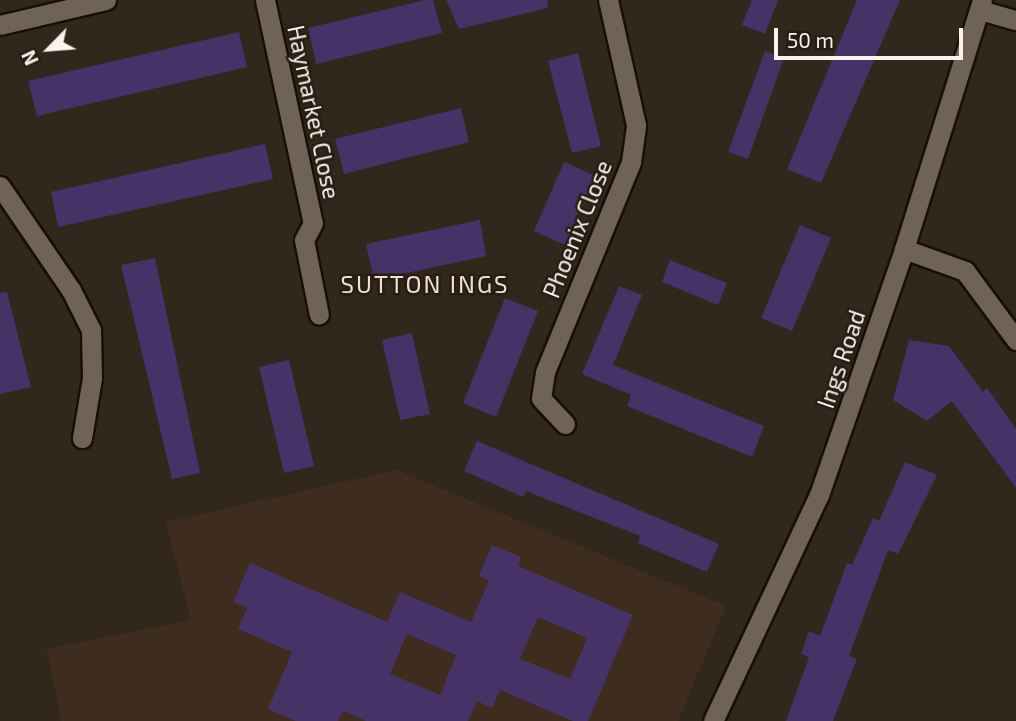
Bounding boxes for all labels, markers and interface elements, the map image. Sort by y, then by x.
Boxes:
north arrow [14,14,84,84]
scale bar [778,14,967,58]
street label: Haymarket Close [282,23,346,201]
text: 50 m [787,27,834,52]
text: N [16,47,43,69]
street label: Phoenix Close [537,156,617,302]
district label: SUTTON INGS [342,270,508,298]
street label: Ings Road [811,306,871,412]

